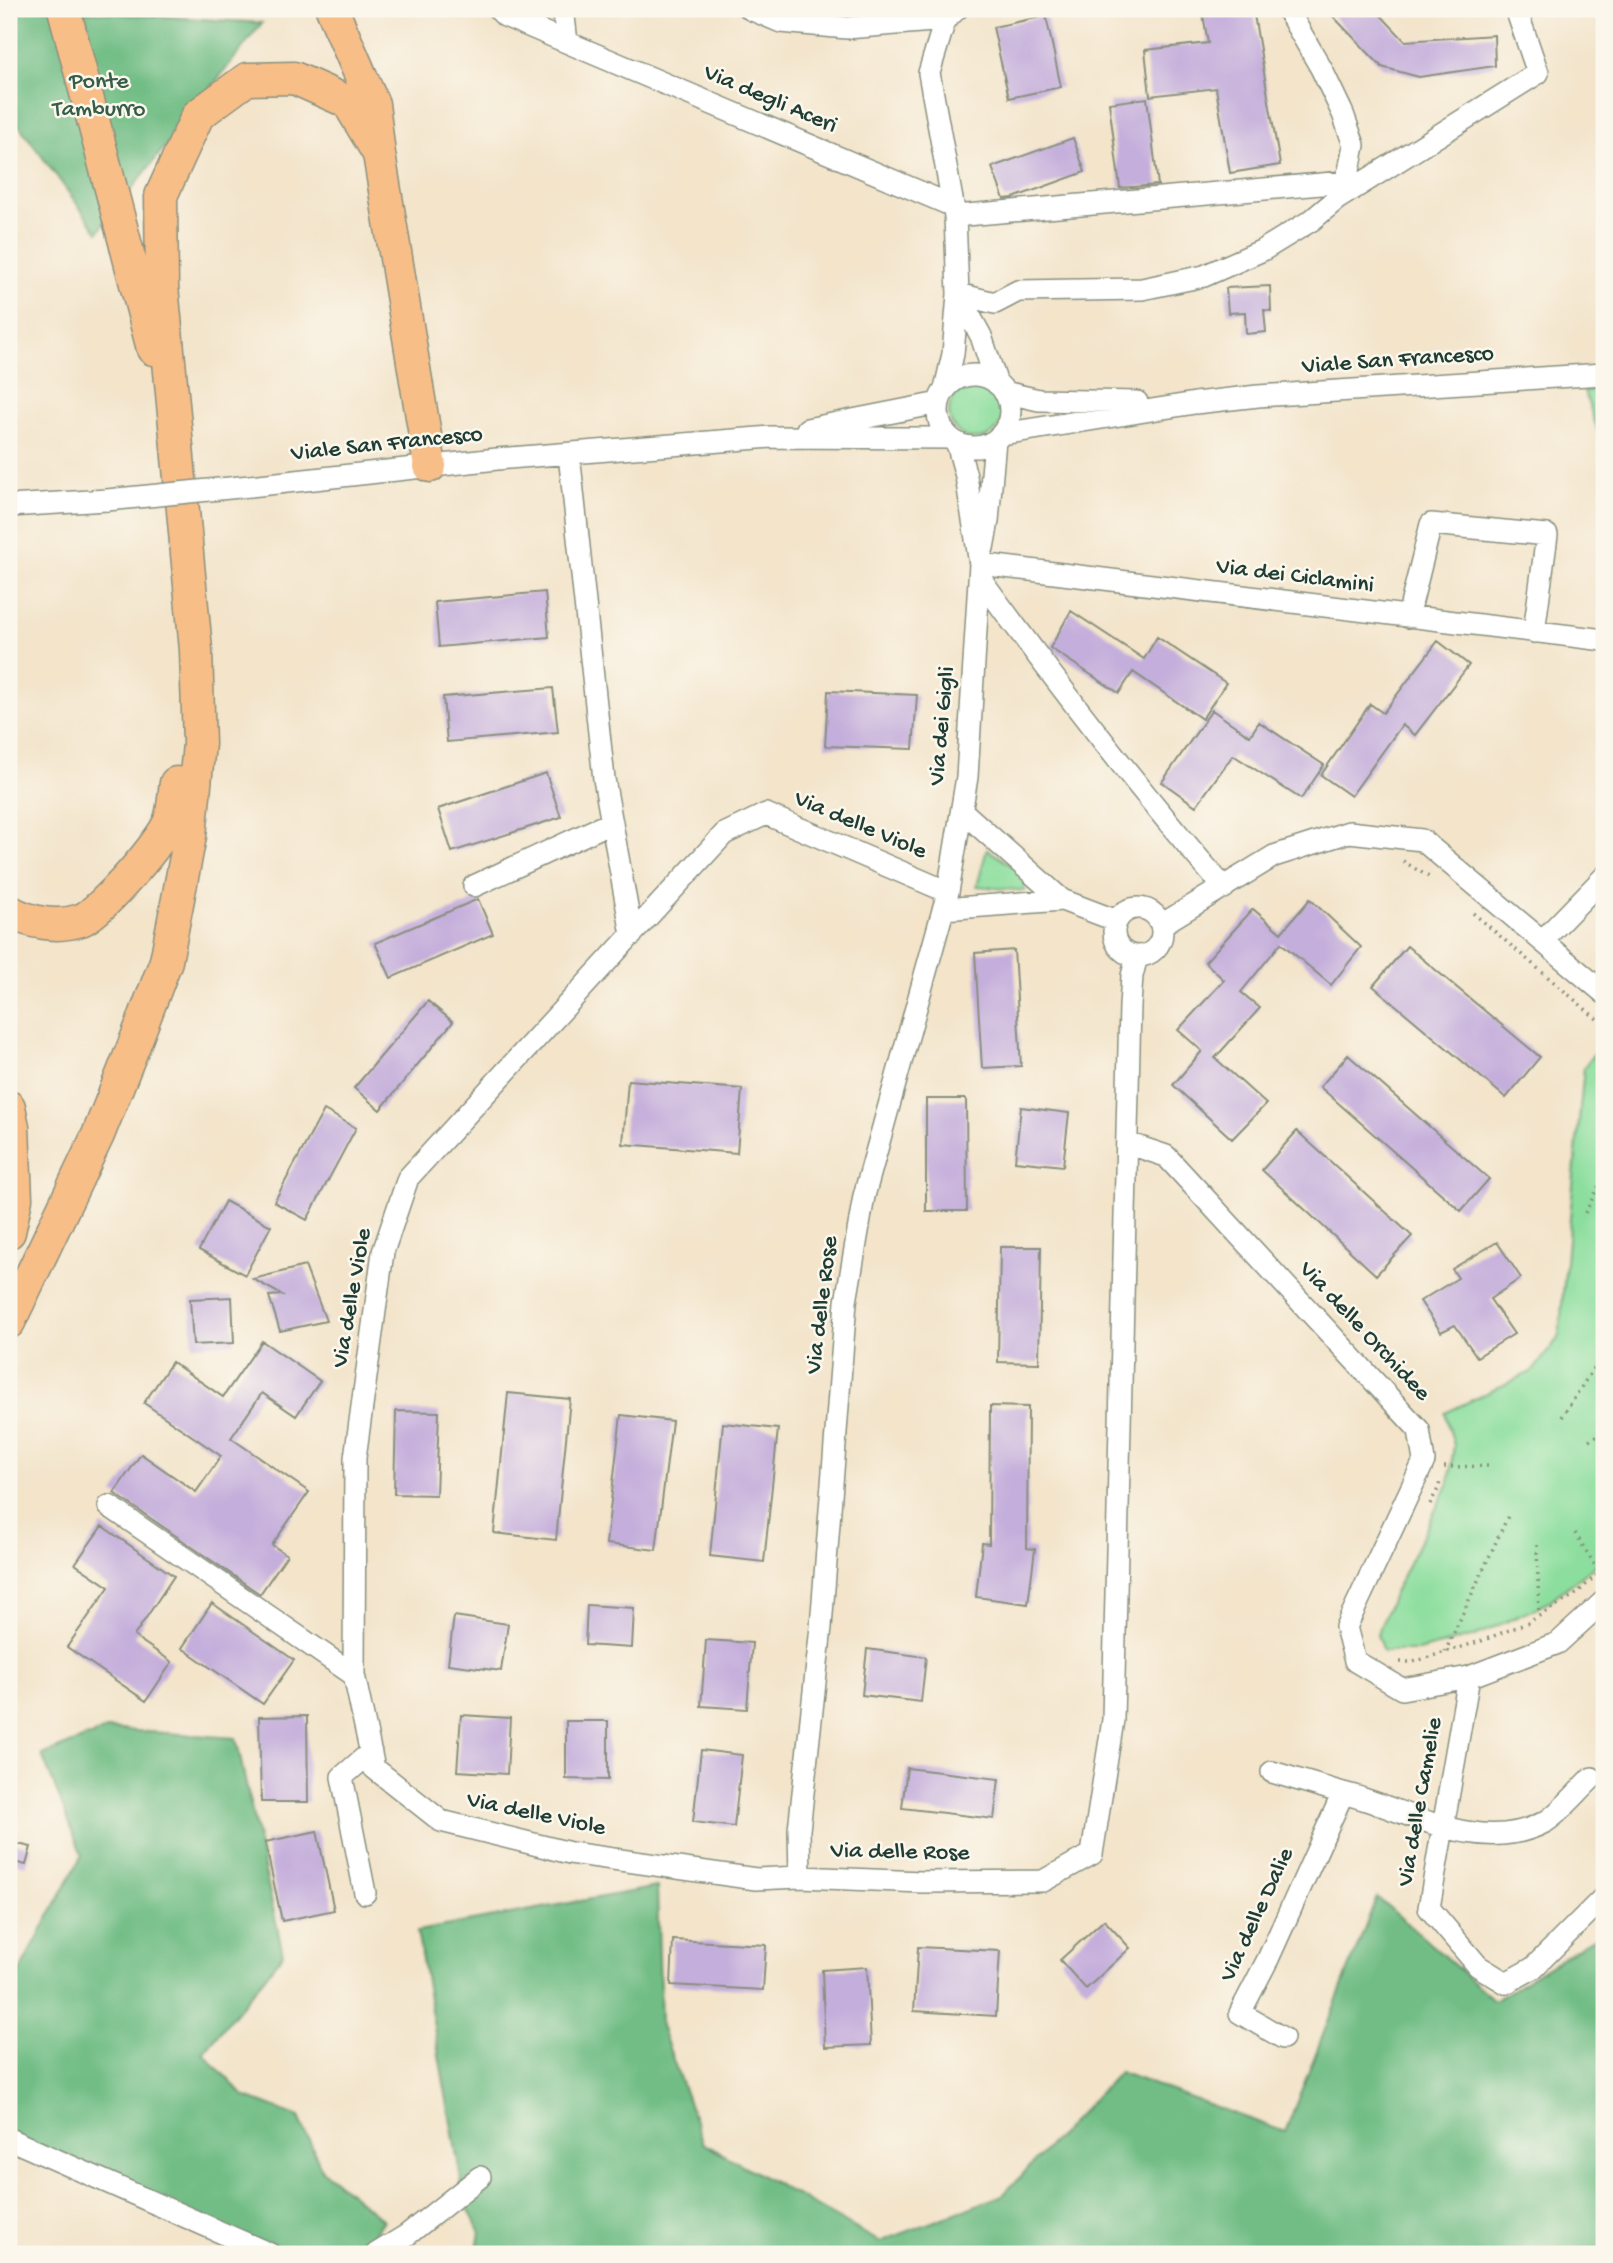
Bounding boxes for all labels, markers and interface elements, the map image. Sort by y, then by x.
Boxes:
street label: Via degli Aceri [698,58,841,141]
park label: Ponte Tamburro [51,68,145,125]
street label: Viale San Francesco [1300,340,1495,382]
street label: Viale San Francesco [289,421,484,470]
street label: Via dei Ciclamini [1213,553,1376,601]
street label: Via dei Gigli [923,665,963,788]
street label: Via delle Viole [788,785,931,867]
street label: Via delle Viole [326,1225,380,1371]
street label: Via delle Rose [800,1234,846,1377]
street label: Via delle Orchidee [1291,1255,1437,1408]
street label: Via delle Camelie [1392,1715,1450,1890]
street label: Via delle Viole [463,1786,609,1844]
street label: Via delle Rose [829,1837,970,1869]
street label: Via delle Dalie [1214,1843,1302,1988]

